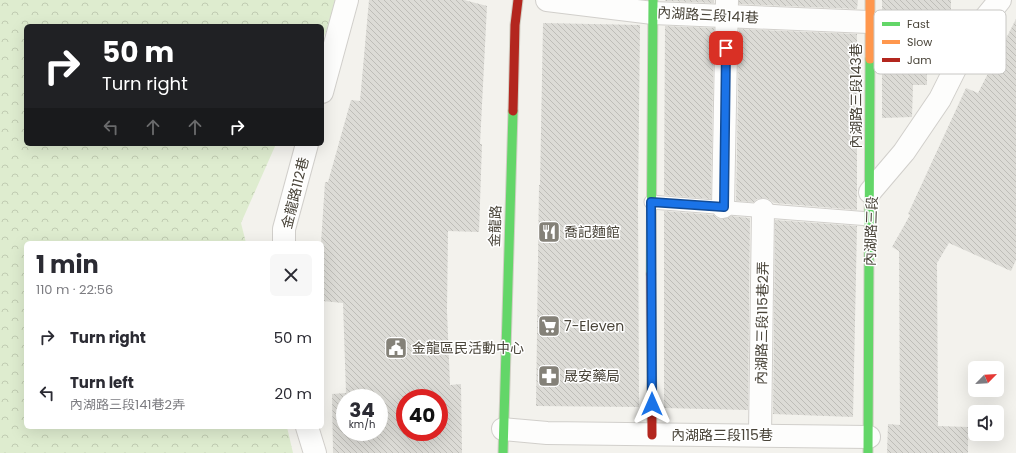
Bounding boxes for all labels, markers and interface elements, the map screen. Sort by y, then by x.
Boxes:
street label: 內湖路三段141巷 [657,2,759,28]
legend [874,10,1006,74]
text: Fast [907,16,930,32]
pin [709,31,743,65]
text: 50 m [102,33,174,72]
text: Slow [907,34,932,50]
icon: arrive [715,37,737,59]
icon: right [36,40,88,92]
street label: 內湖路三段143巷 [846,43,866,149]
text: Jam [907,52,932,68]
text: Turn right [102,71,188,96]
icon: left [100,116,122,138]
icon: ahead [142,116,164,138]
icon: ahead [184,116,206,138]
icon: right [226,116,248,138]
street label: 金龍路112巷 [276,155,314,231]
street label: 內湖路三段 [860,196,882,266]
street label: 金龍路 [484,205,506,247]
restaurant icon: 喬記麵館 [536,219,562,245]
place label: 喬記麵館 [564,222,620,242]
text: 1 min [36,248,99,281]
button: close [270,254,312,296]
street label: 內湖路三段115巷2弄 [751,261,773,385]
text: 110 m · 22:56 [36,280,113,299]
supermarket icon: 7-Eleven [536,313,562,339]
place label: 7-Eleven [564,316,624,336]
icon: right [36,326,58,348]
text: Turn right [70,327,146,348]
text: 50 m [274,327,312,348]
public building icon: 金龍區民活動中心 [383,335,409,361]
place label: 金龍區民活動中心 [412,338,524,358]
north arrow [968,361,1004,397]
map controls [968,361,1004,441]
pharmacy icon: 晟安藥局 [536,363,562,389]
place label: 晟安藥局 [564,366,620,386]
text: Turn left [70,372,134,393]
icon: left [36,382,58,404]
text: 20 m [274,383,312,404]
position arrow [631,383,673,425]
speed limit sign: 40 [396,389,448,441]
text: 內湖路三段141巷2弄 [70,395,185,414]
text: 34 [349,396,375,424]
button: sound [968,405,1004,441]
text: km/h [349,417,375,432]
street label: 內湖路三段115巷 [671,425,773,445]

